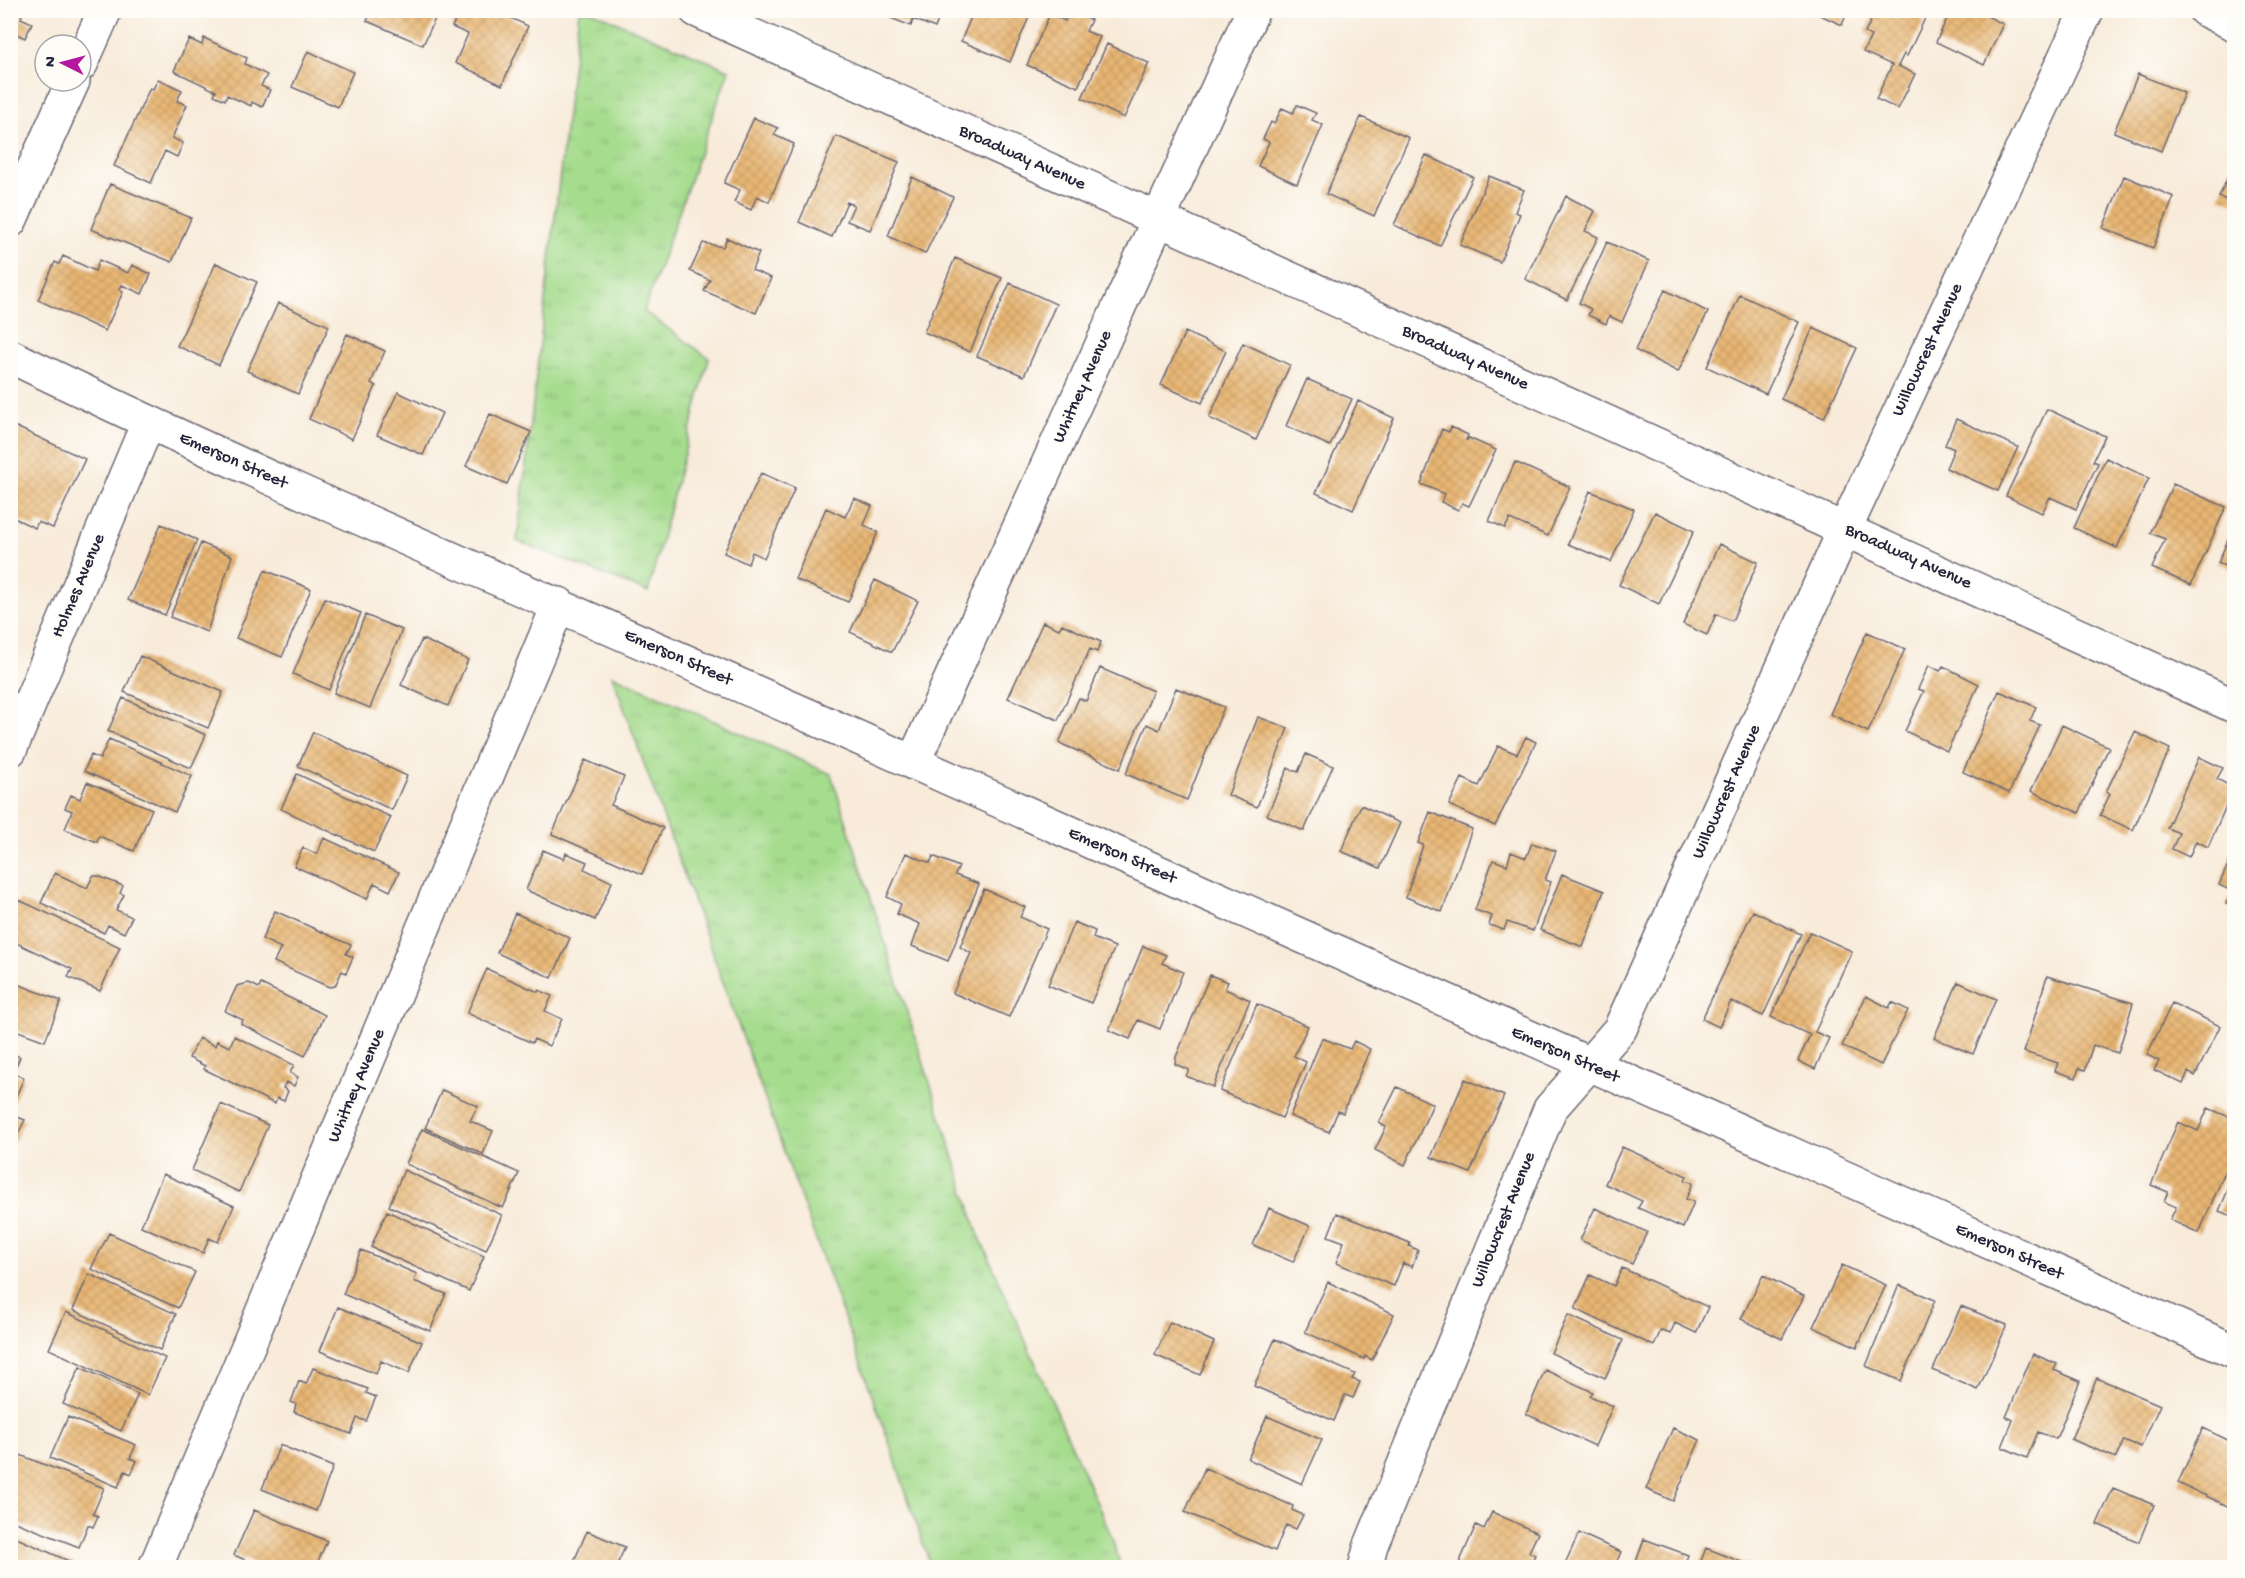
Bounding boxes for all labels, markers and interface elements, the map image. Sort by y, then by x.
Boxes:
north arrow [33,33,93,93]
text: N [42,55,62,68]
street label: Broadway Avenue [954,120,1089,196]
street label: Willowcrest Avenue [1888,279,1968,420]
street label: Broadway Avenue [1397,320,1532,396]
street label: Whitney Avenue [1049,327,1118,447]
street label: Emerson Street [176,428,292,495]
street label: Broadway Avenue [1840,519,1975,595]
street label: Holmes Avenue [48,530,111,641]
street label: Emerson Street [621,625,737,692]
street label: Willowcrest Avenue [1688,721,1766,862]
street label: Emerson Street [1065,823,1181,890]
street label: Emerson Street [1508,1022,1624,1089]
street label: Whitney Avenue [324,1025,391,1146]
street label: Willowcrest Avenue [1467,1148,1541,1291]
street label: Emerson Street [1952,1219,2068,1286]

